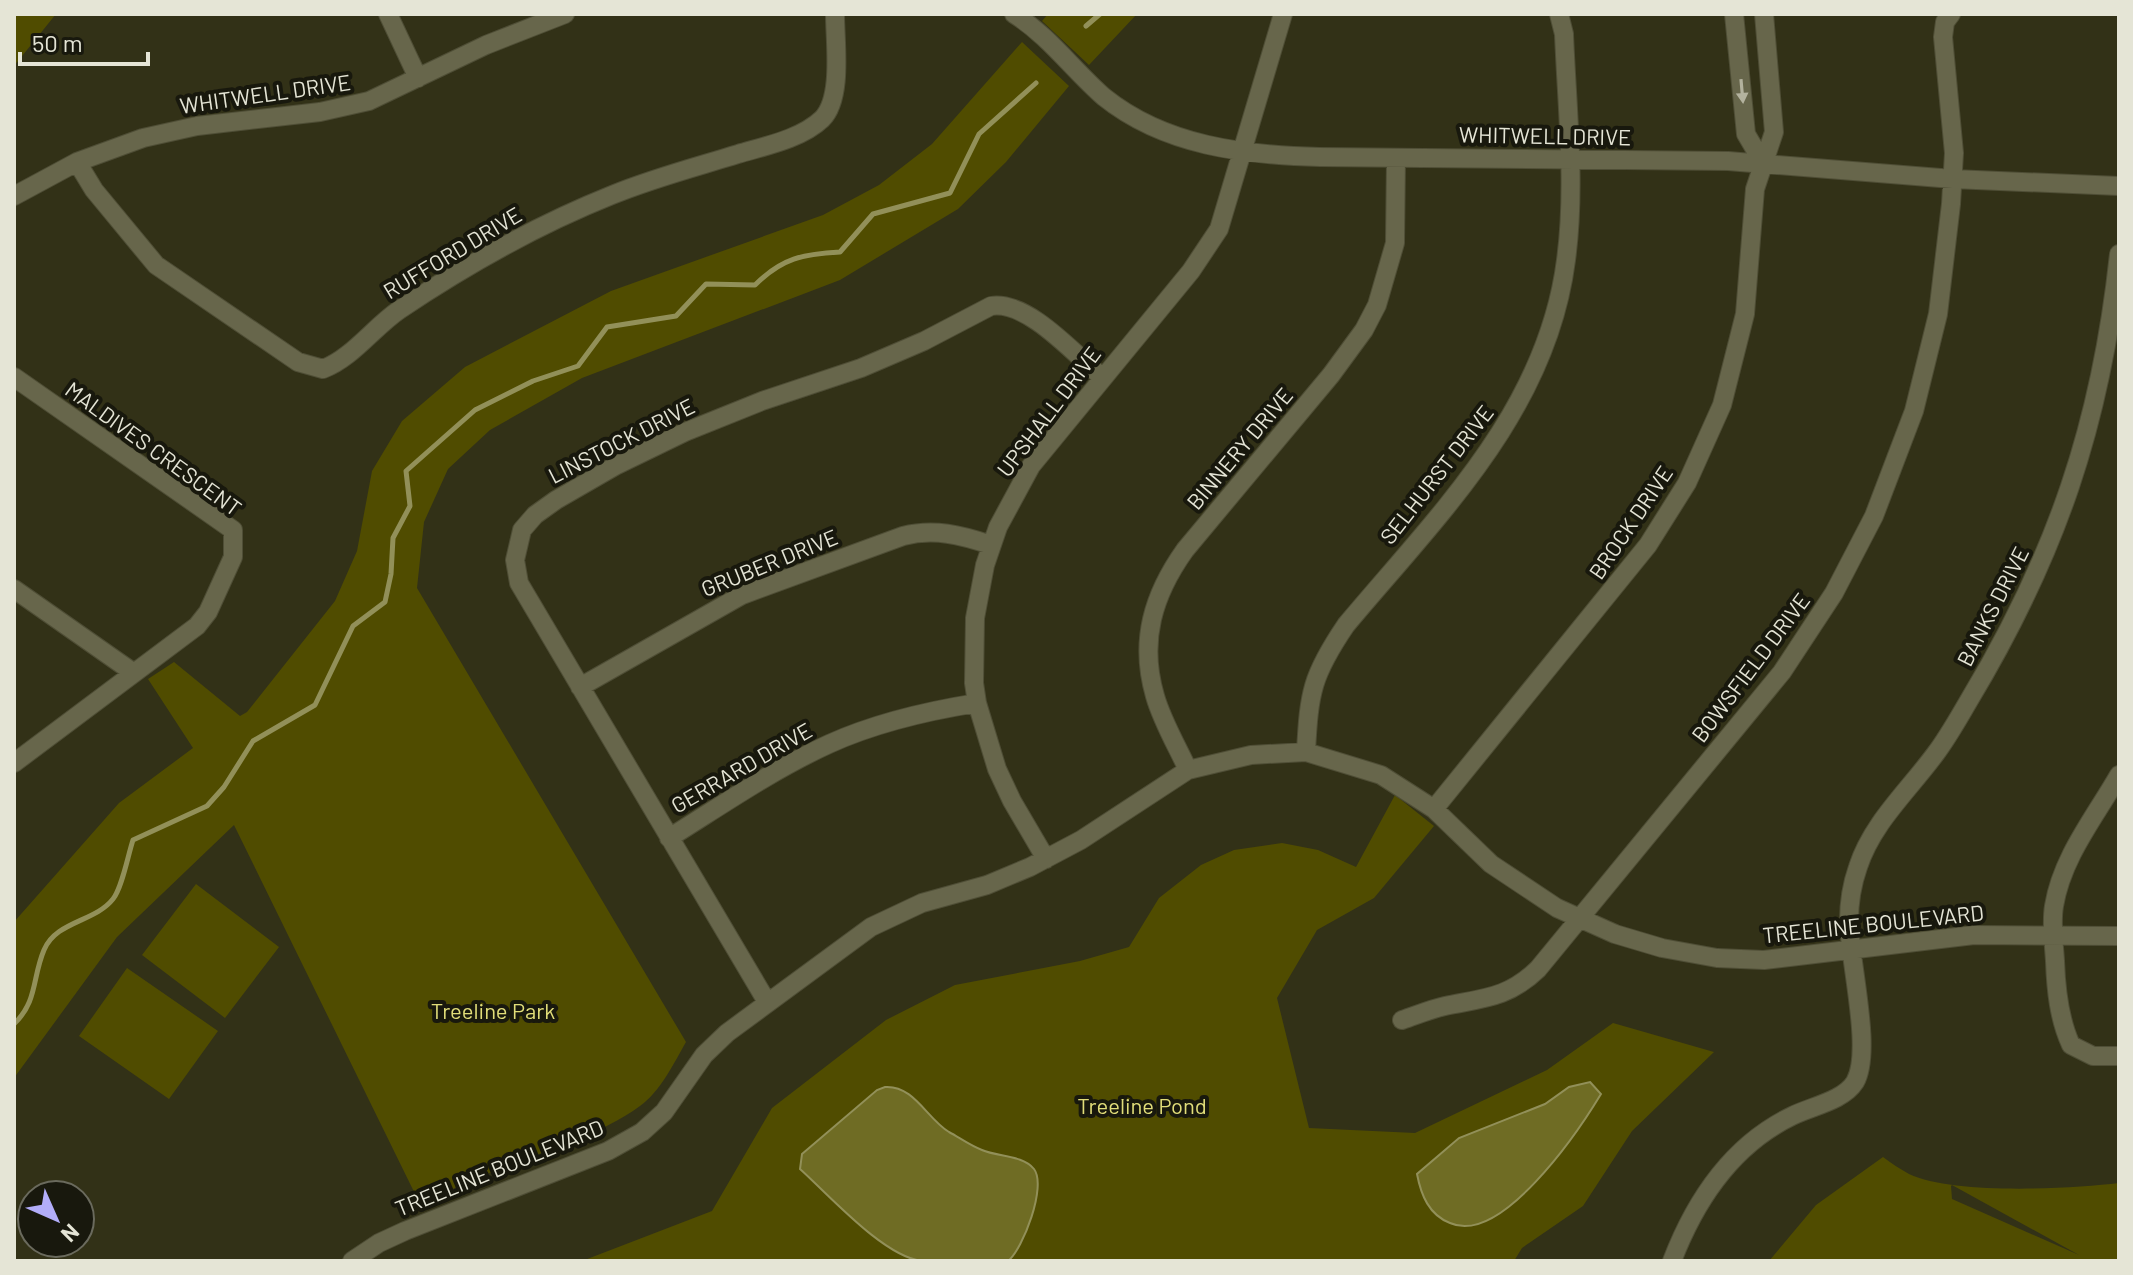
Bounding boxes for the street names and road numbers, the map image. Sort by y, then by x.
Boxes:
street label: WHITWELL DRIVE [178,68,352,118]
street label: WHITWELL DRIVE [1459,120,1631,150]
street label: RUFFORD DRIVE [378,201,526,303]
street label: UPSHALL DRIVE [991,341,1105,481]
street label: MALDIVES CRESCENT [61,375,247,521]
street label: BINNERY DRIVE [1181,382,1297,514]
street label: LINSTOCK DRIVE [544,392,698,488]
street label: SELHURST DRIVE [1374,399,1498,549]
street label: BROCK DRIVE [1583,460,1677,584]
street label: GRUBER DRIVE [697,523,841,601]
street label: BANKS DRIVE [1951,542,2033,670]
street label: BOWSFIELD DRIVE [1685,587,1815,747]
street label: GERRARD DRIVE [666,716,816,818]
street label: TREELINE BOULEVARD [1761,898,1985,948]
street label: TREELINE BOULEVARD [391,1113,607,1221]

